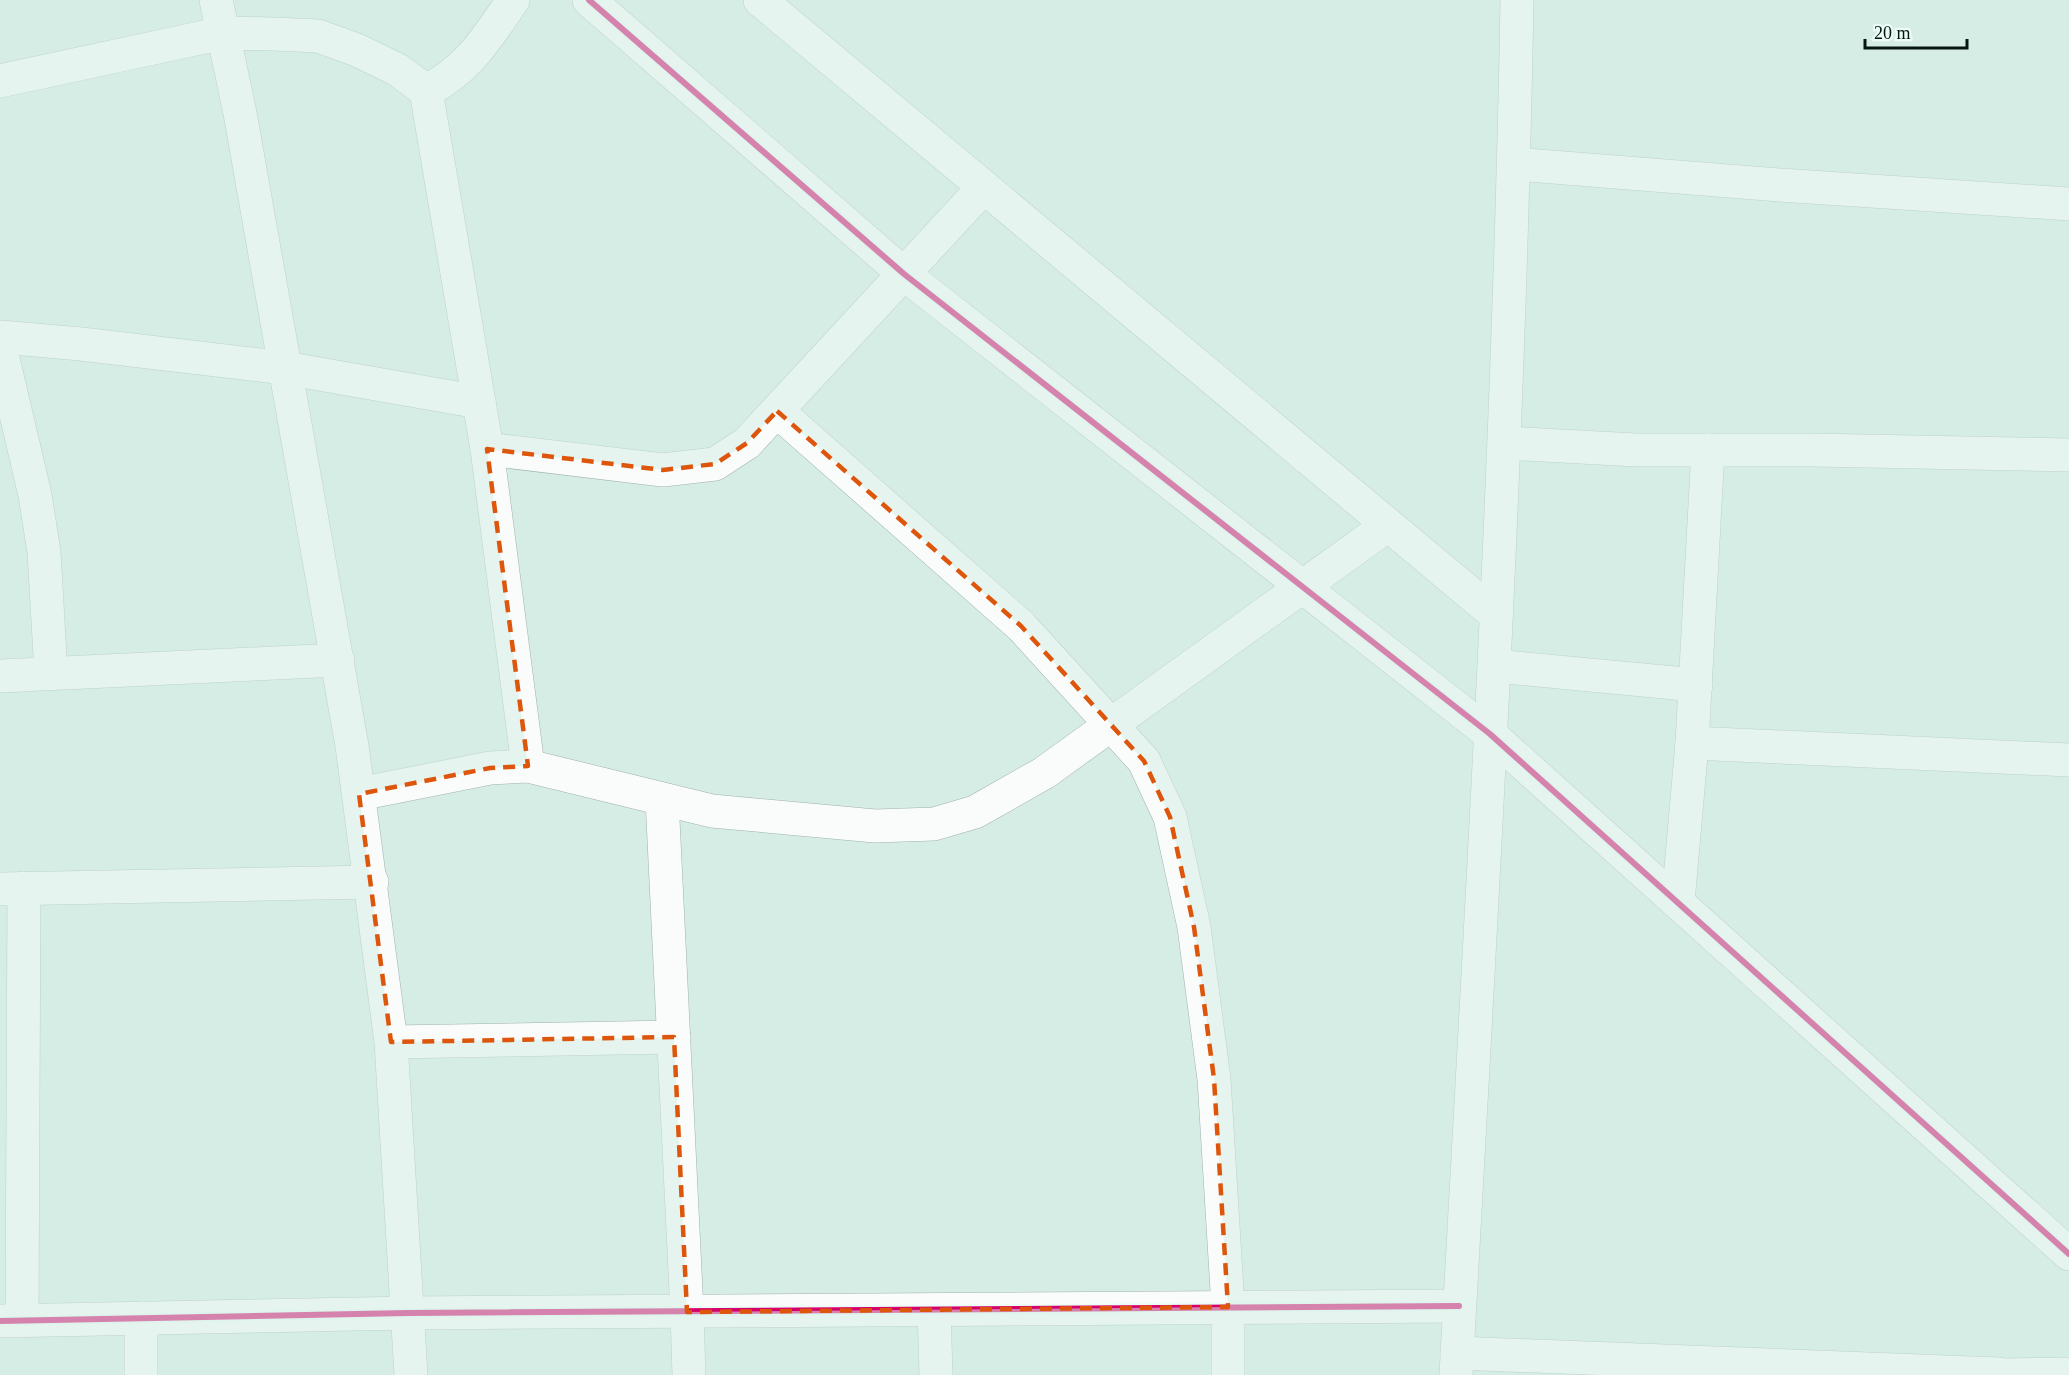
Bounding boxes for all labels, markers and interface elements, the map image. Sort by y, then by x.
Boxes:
scale bar [1865,12,1967,50]
text: 20 m [1874,23,1911,43]

